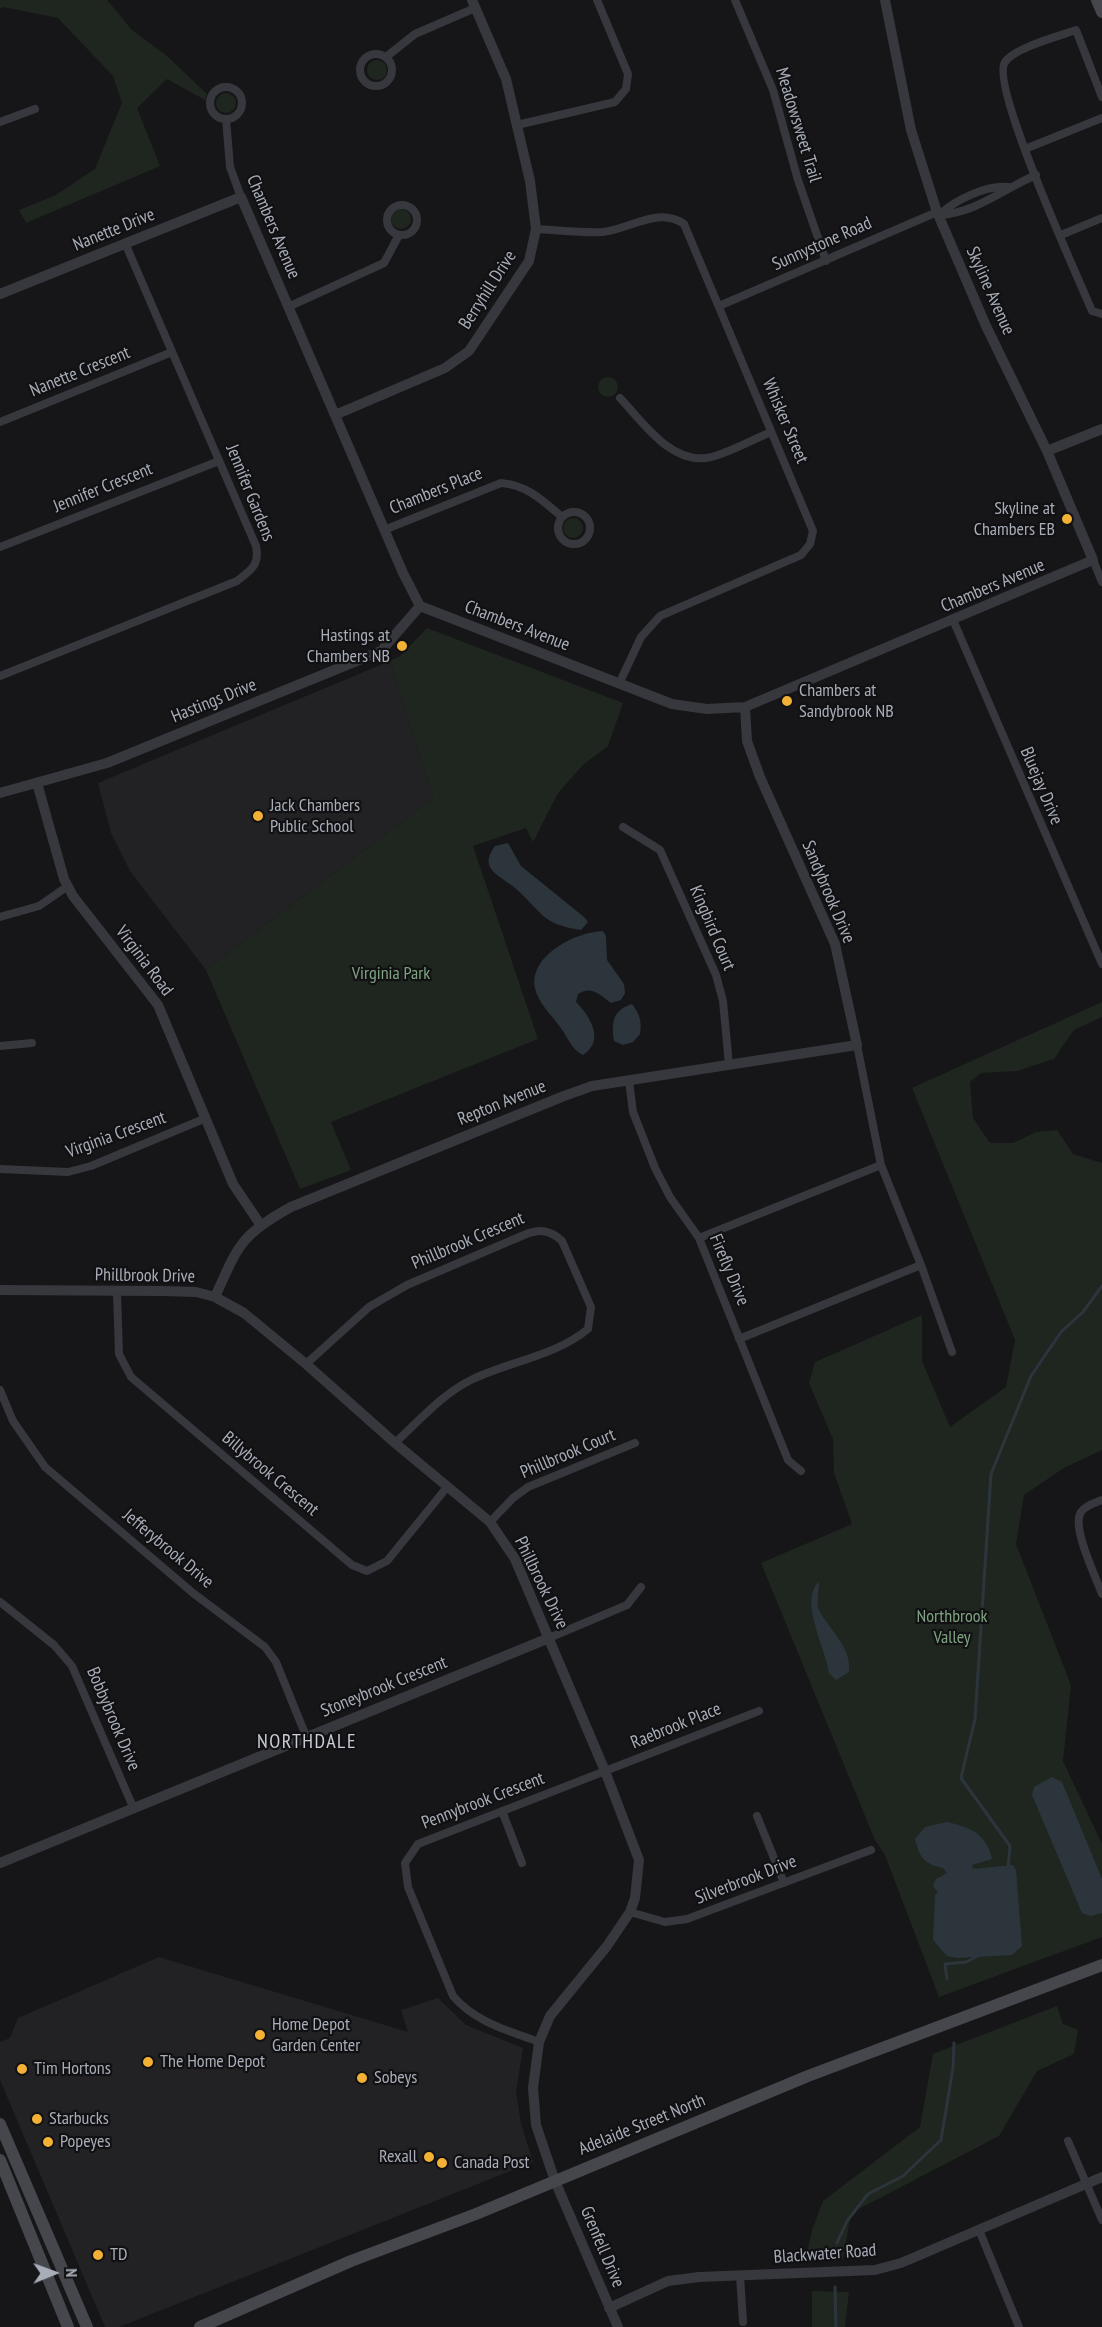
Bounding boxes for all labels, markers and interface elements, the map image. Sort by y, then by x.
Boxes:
street label: Meadowsweet Trail [770,65,826,185]
street label: Chambers Avenue [241,172,305,282]
street label: Nanette Drive [70,204,158,256]
street label: Sunnystone Road [769,212,875,276]
street label: Skyline Avenue [961,244,1019,338]
street label: Berryhill Drive [455,247,521,333]
street label: Nanette Crescent [27,342,133,402]
street label: Whisker Street [757,375,813,467]
street label: Jennifer Gardens [221,442,279,544]
street label: Jennifer Crescent [50,458,156,518]
street label: Chambers Place [386,463,486,519]
place label: Skyline at Chambers EB [974,498,1055,540]
marker: Skyline at Chambers EB [1060,512,1074,526]
street label: Chambers Avenue [938,554,1048,618]
street label: Chambers Avenue [461,596,573,656]
place label: Hastings at Chambers NB [307,625,390,668]
marker: Hastings at Chambers NB [395,639,409,653]
street label: Hastings Drive [168,674,260,728]
place label: Chambers at Sandybrook NB [799,680,894,722]
marker: Chambers at Sandybrook NB [780,694,794,708]
street label: Bluejay Drive [1015,744,1067,828]
place label: Jack Chambers Public School [270,795,360,838]
marker: Jack Chambers Public School [251,809,265,823]
street label: Sandybrook Drive [797,838,859,946]
street label: Kingbird Court [684,882,740,974]
street label: Virginia Road [111,922,177,1000]
park label: Virginia Park [352,963,430,985]
street label: Repton Avenue [455,1076,549,1130]
street label: Virginia Crescent [63,1107,169,1163]
street label: Phillbrook Crescent [408,1208,528,1274]
street label: Firefly Drive [704,1231,754,1309]
street label: Phillbrook Drive [95,1264,195,1288]
street label: Phillbrook Court [517,1424,619,1484]
street label: Billybrook Crescent [217,1427,323,1521]
street label: Jefferybrook Drive [118,1505,218,1593]
street label: Phillbrook Drive [509,1533,573,1633]
park label: Northbrook Valley [917,1606,987,1648]
street label: Stoneybrook Crescent [318,1652,450,1722]
street label: Bobbybrook Drive [82,1664,144,1774]
street label: Raebrook Place [628,1698,724,1754]
district label: NORTHDALE [257,1730,357,1754]
street label: Pennybrook Crescent [419,1768,547,1834]
street label: Silverbrook Drive [692,1851,800,1909]
place label: Home Depot Garden Center [272,2014,360,2056]
marker: Home Depot Garden Center [253,2028,267,2042]
place label: The Home Depot [160,2051,265,2073]
marker: The Home Depot [141,2055,155,2069]
place label: Tim Hortons [34,2058,111,2080]
marker: Tim Hortons [15,2062,29,2076]
place label: Sobeys [374,2067,417,2089]
marker: Sobeys [355,2071,369,2085]
street label: Adelaide Street North [575,2090,709,2160]
place label: Starbucks [49,2108,109,2130]
marker: Starbucks [30,2112,44,2126]
place label: Popeyes [60,2131,111,2153]
marker: Popeyes [41,2135,55,2149]
place label: Rexall [379,2146,417,2168]
marker: Rexall [422,2150,436,2164]
place label: Canada Post [454,2152,530,2174]
marker: Canada Post [435,2156,449,2170]
street label: Grenfell Drive [575,2203,629,2291]
street label: Blackwater Road [773,2240,877,2268]
north arrow [24,2243,84,2303]
place label: TD [110,2244,127,2266]
marker: TD [91,2248,105,2262]
text: N [62,2268,82,2277]

